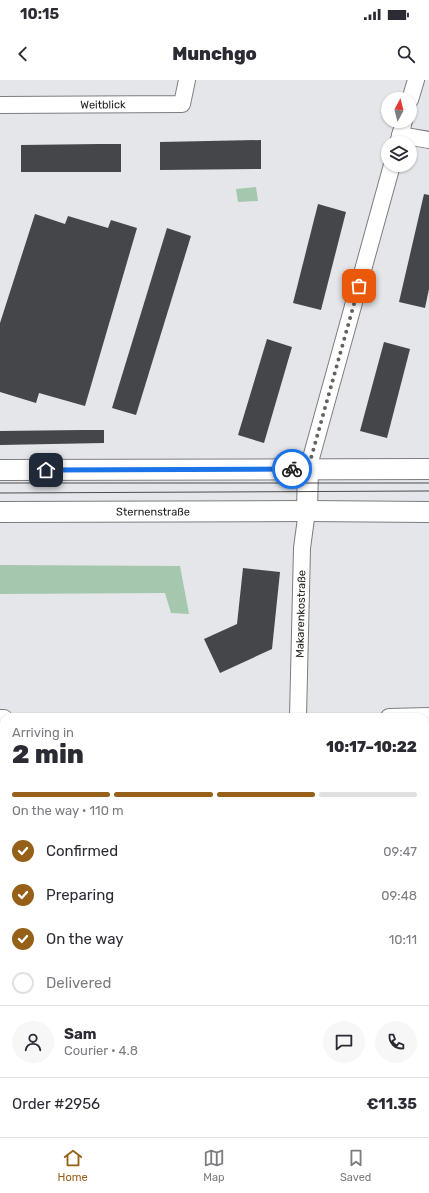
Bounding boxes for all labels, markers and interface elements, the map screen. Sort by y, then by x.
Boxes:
text: 10:15 [20,5,59,23]
icon: back [12,43,34,65]
text: Munchgo [172,43,257,65]
icon: search [395,43,417,65]
north arrow [381,92,417,128]
map controls [381,92,417,172]
street label: Weitblick [80,98,126,112]
button: layers [381,136,417,172]
pin [342,269,376,303]
icon: bag [348,275,370,297]
courier [272,449,312,489]
pin [29,453,63,487]
icon: bike [281,458,303,480]
icon: home [35,459,57,481]
street label: Sternenstraße [116,505,190,519]
street label: Makarenkostraße [293,570,308,658]
text: Arriving in [12,725,74,740]
text: 10:17–10:22 [326,738,417,756]
text: 2 min [12,739,84,770]
text: On the way · 110 m [12,803,124,818]
icon: check [12,840,34,862]
text: Confirmed [46,842,118,860]
text: 09:47 [383,844,417,859]
icon: check [12,884,34,906]
text: Preparing [46,886,114,904]
text: 09:48 [381,888,417,903]
icon: check [12,928,34,950]
text: On the way [46,930,124,948]
text: 10:11 [389,932,417,947]
text: Delivered [46,974,111,992]
button: person [12,1021,54,1063]
button: chat [323,1021,365,1063]
button: phone [375,1021,417,1063]
text: Sam [64,1025,97,1043]
text: Courier · 4.8 [64,1043,138,1058]
text: Order #2956 [12,1095,100,1113]
text: €11.35 [366,1095,417,1113]
tab: Home [58,1147,88,1184]
tab: Map [203,1147,225,1184]
tab: Saved [340,1147,371,1184]

